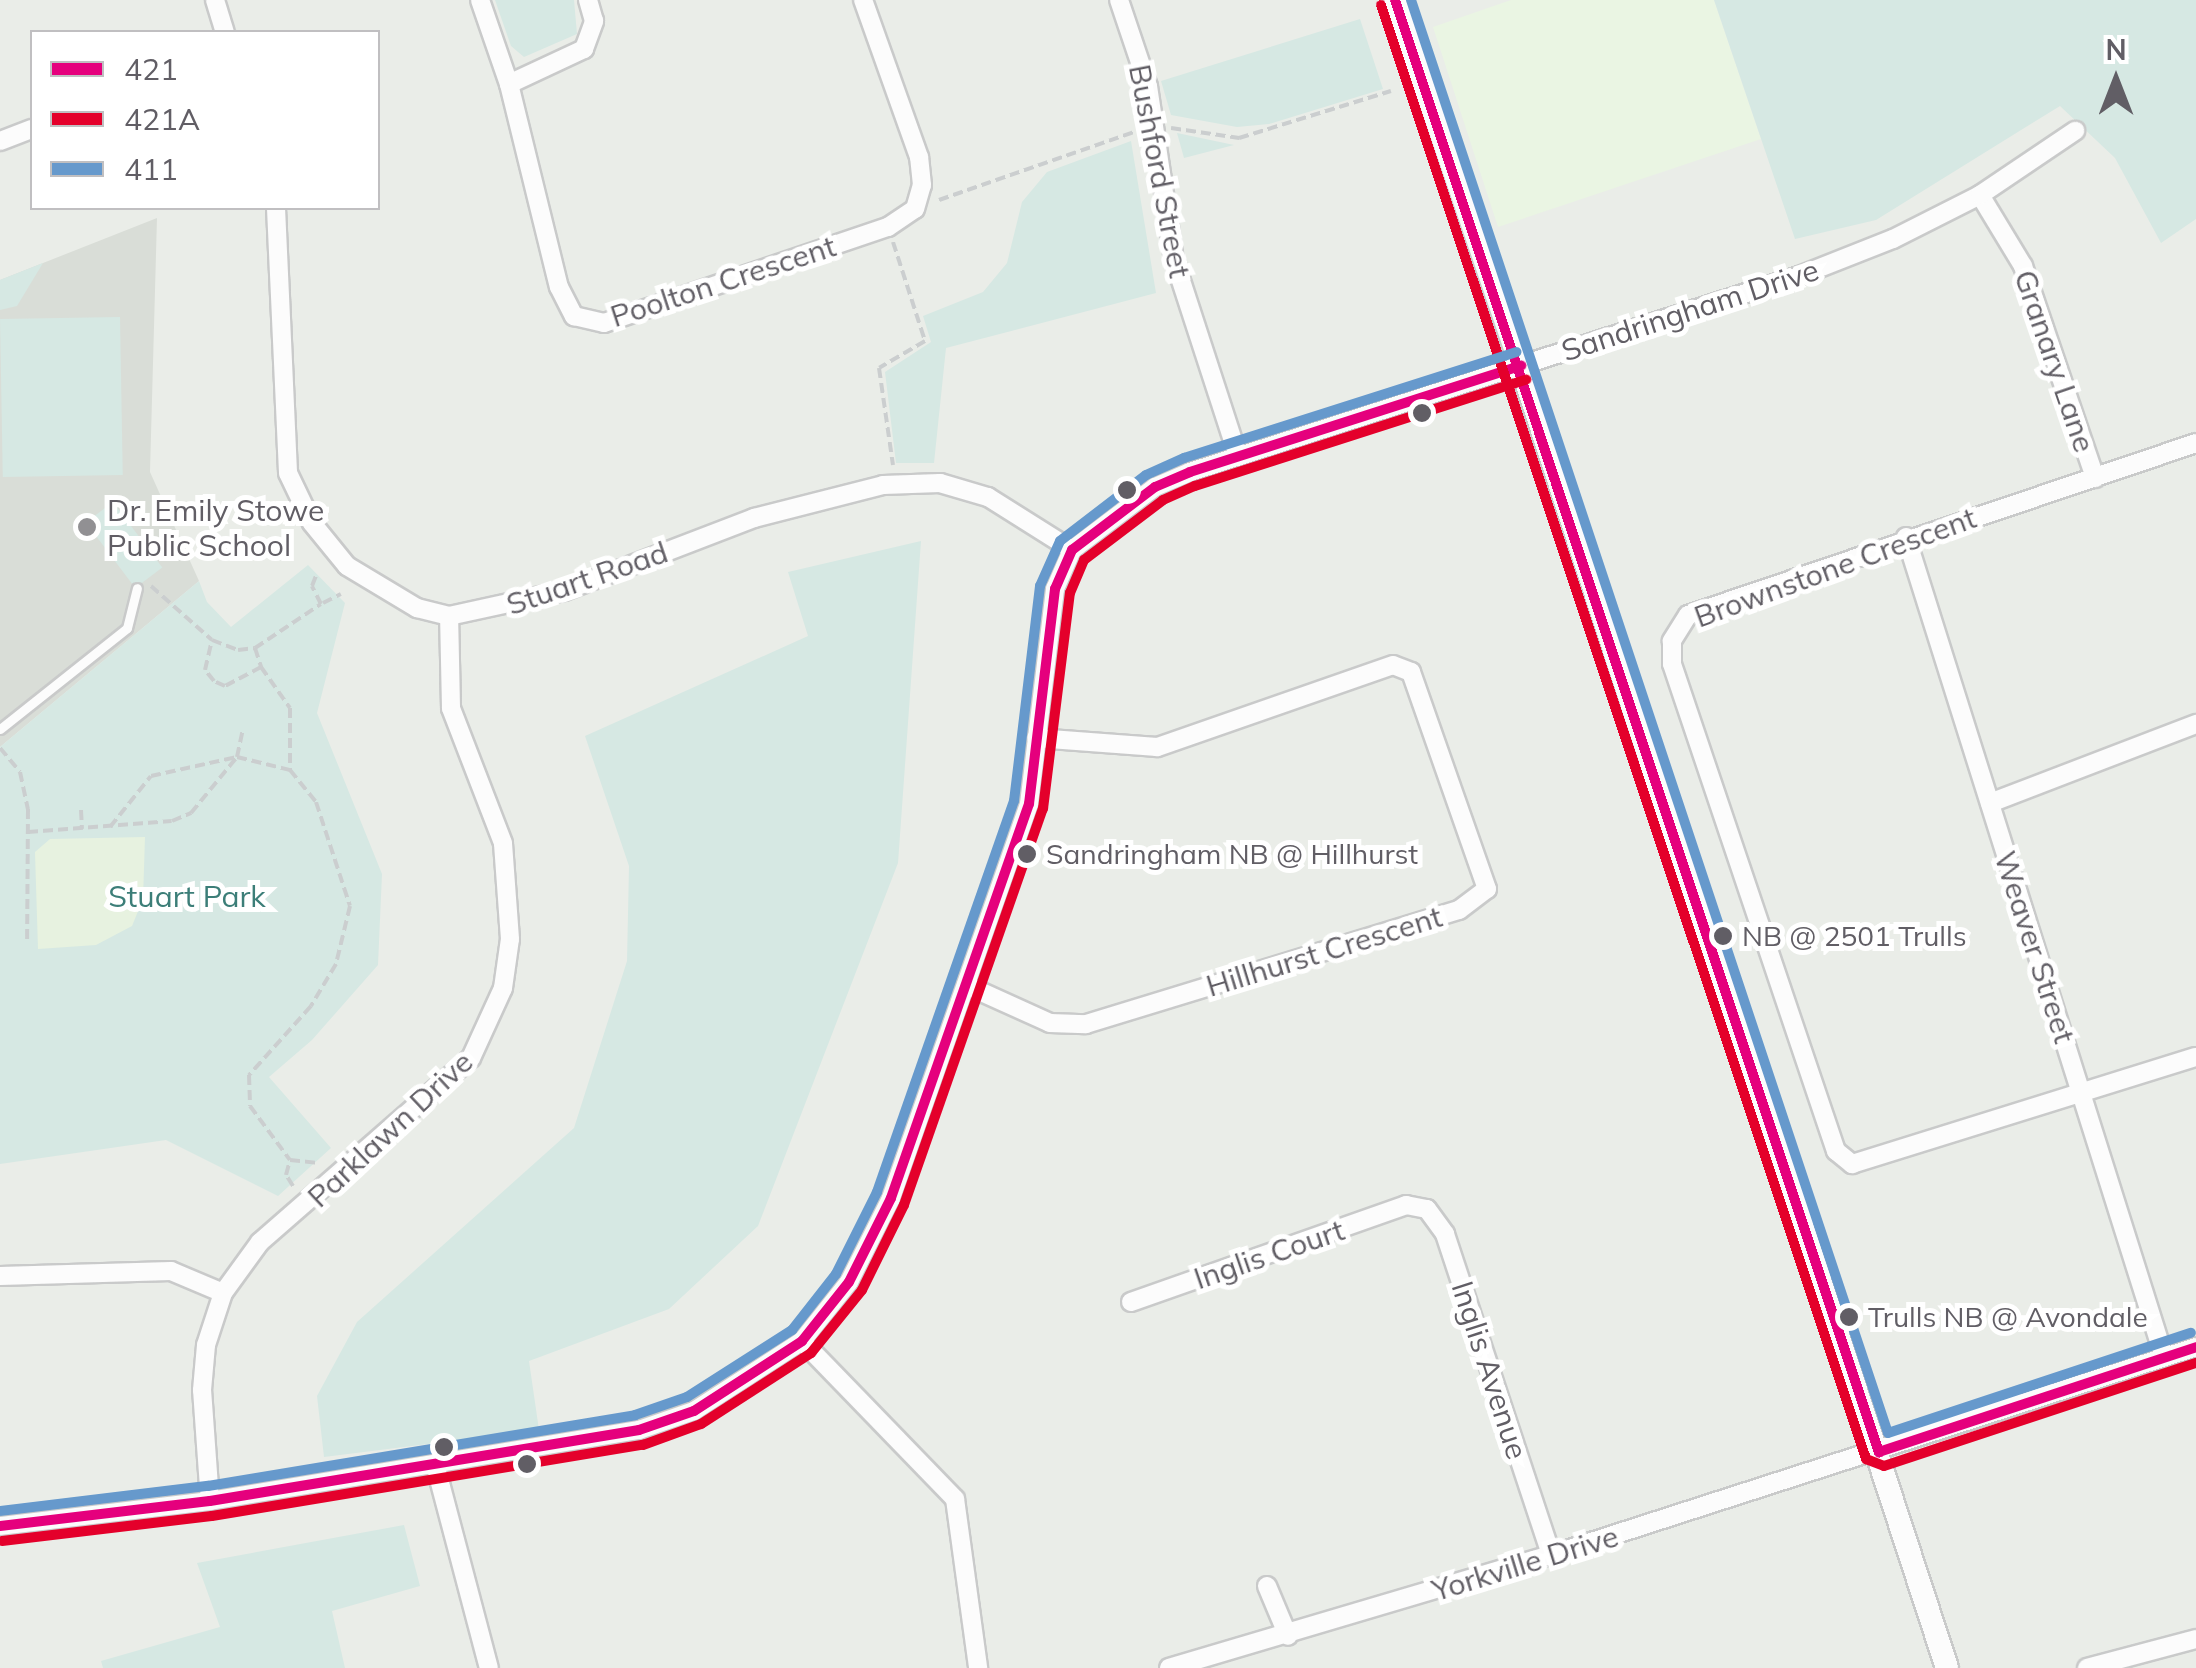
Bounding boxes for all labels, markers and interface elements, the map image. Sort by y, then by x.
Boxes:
legend [30,30,380,210]
north arrow [2066,30,2166,130]
text: N [2105,32,2127,67]
text: 421 [124,50,178,88]
street label: Bushford Street [1122,61,1198,281]
text: 421A [124,100,200,138]
text: 411 [124,150,178,188]
street label: Poolton Crescent [606,228,840,334]
street label: Sandringham Drive [1557,251,1823,369]
street label: Granary Lane [2007,265,2103,457]
unlabelled marker [1412,403,1432,423]
unlabelled marker [1117,480,1137,500]
place label: Dr. Emily Stowe Public School [107,492,324,562]
street label: Brownstone Crescent [1689,499,1981,635]
marker: Dr. Emily Stowe Public School [76,516,98,538]
street label: Stuart Road [502,534,672,622]
place label: Sandringham NB @ Hillhurst [1046,837,1418,871]
marker: Sandringham NB @ Hillhurst [1017,844,1037,864]
street label: Weaver Street [1987,847,2083,1047]
park label: Stuart Park [108,878,266,914]
street label: Hillhurst Crescent [1202,898,1446,1004]
place label: NB @ 2501 Trulls [1742,919,1967,953]
marker: NB @ 2501 Trulls [1713,926,1733,946]
street label: Parklawn Drive [300,1044,480,1214]
street label: Inglis Court [1189,1212,1349,1296]
street label: Inglis Avenue [1444,1276,1536,1464]
place label: Trulls NB @ Avondale [1868,1300,2148,1334]
marker: Trulls NB @ Avondale [1839,1307,1859,1327]
unlabelled marker [434,1437,454,1457]
unlabelled marker [517,1454,537,1474]
street label: Yorkville Drive [1428,1518,1622,1608]

